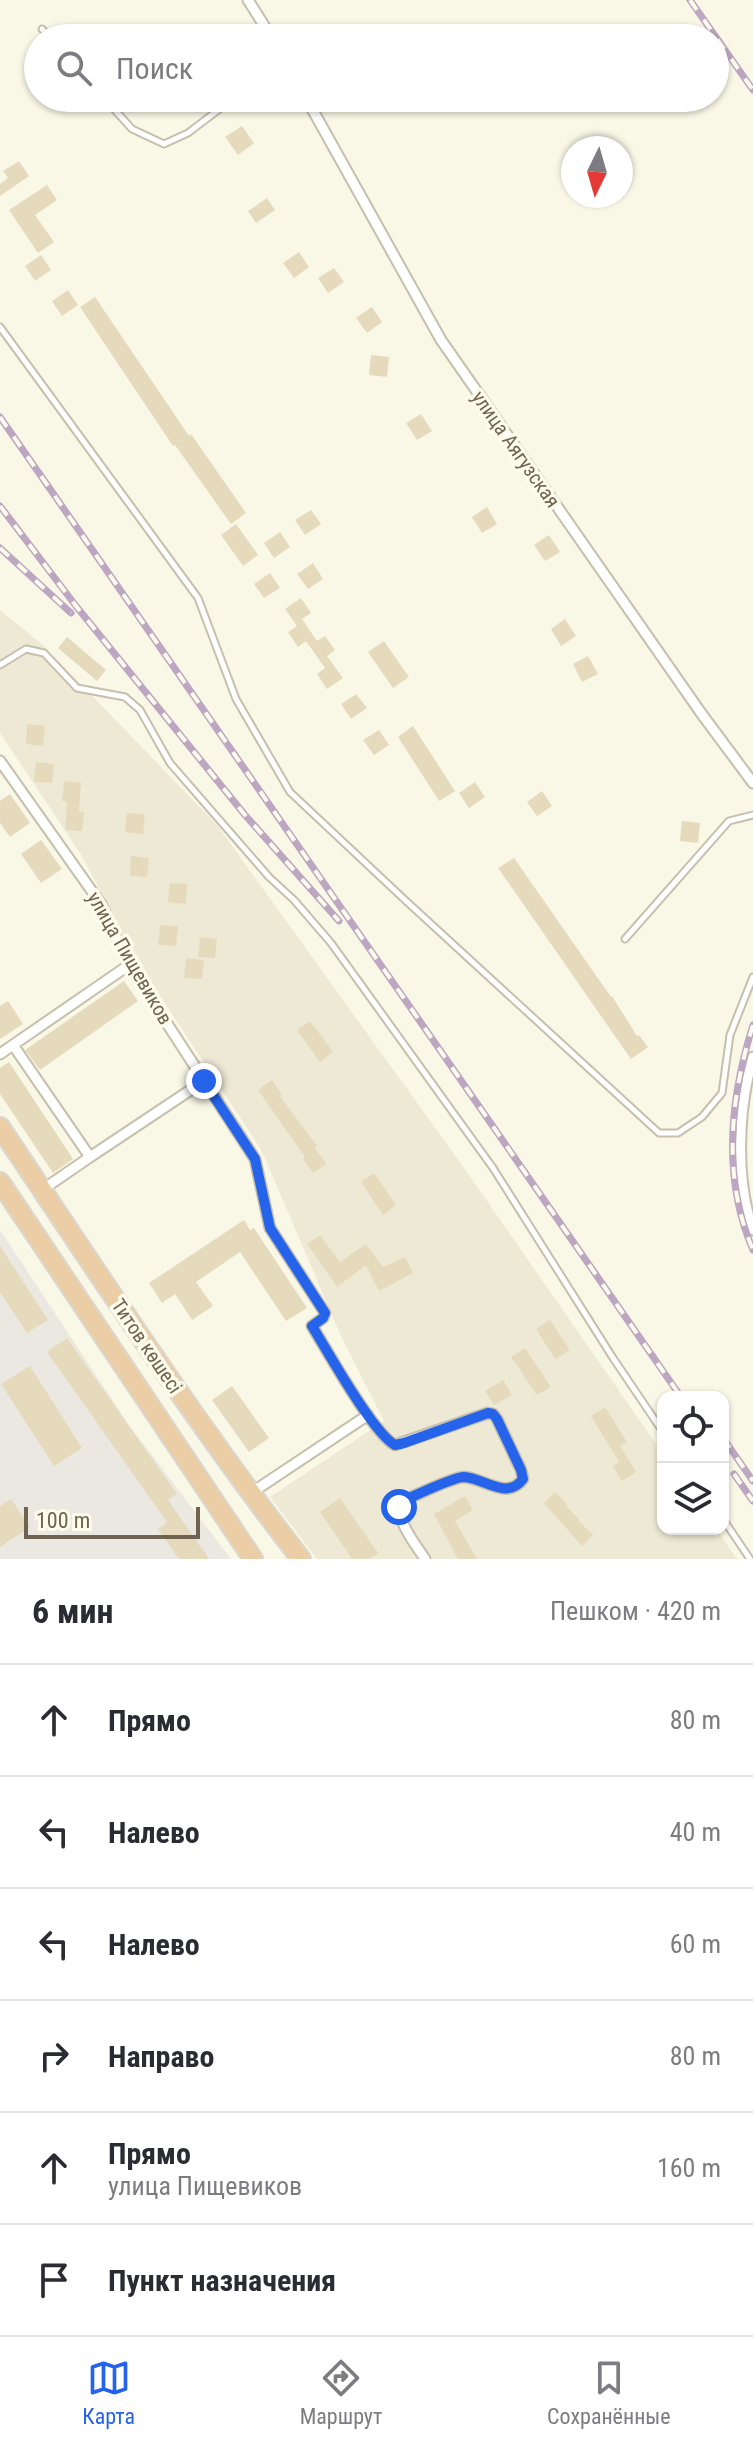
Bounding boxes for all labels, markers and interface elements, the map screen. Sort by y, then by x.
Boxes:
search box [24,24,729,112]
icon: search [52,46,96,90]
text: Поиск [116,51,193,86]
north arrow [561,136,633,208]
street label: улица Аягузская [467,386,565,512]
street label: улица Пищевиков [82,887,178,1029]
route end [186,1063,222,1099]
street label: Титов көшесі [107,1294,187,1398]
map controls [657,1391,729,1535]
button: locate [657,1391,729,1463]
button: layers [657,1463,729,1535]
route start [381,1489,417,1525]
scale bar [24,1503,200,1539]
text: 100 m [36,1508,90,1533]
text: 6 мин [32,1591,114,1631]
text: Пешком · 420 m [550,1596,721,1626]
icon: ahead [32,1698,76,1742]
text: Прямо [108,1703,191,1738]
text: 80 m [670,1705,721,1735]
icon: left [32,1810,76,1854]
text: Налево [108,1815,200,1850]
text: 40 m [670,1817,721,1847]
icon: left [32,1922,76,1966]
text: Налево [108,1927,200,1962]
text: 60 m [670,1929,721,1959]
icon: right [32,2034,76,2078]
text: Направо [108,2039,214,2074]
text: 80 m [670,2041,721,2071]
text: Прямо [108,2136,191,2171]
icon: ahead [32,2146,76,2190]
text: 160 m [657,2153,721,2183]
text: улица Пищевиков [108,2171,302,2201]
icon: arrive [32,2258,76,2302]
text: Пункт назначения [108,2263,336,2298]
tab: Карта [82,2356,135,2429]
tab: Маршрут [300,2356,382,2429]
tab: Сохранённые [547,2356,671,2429]

